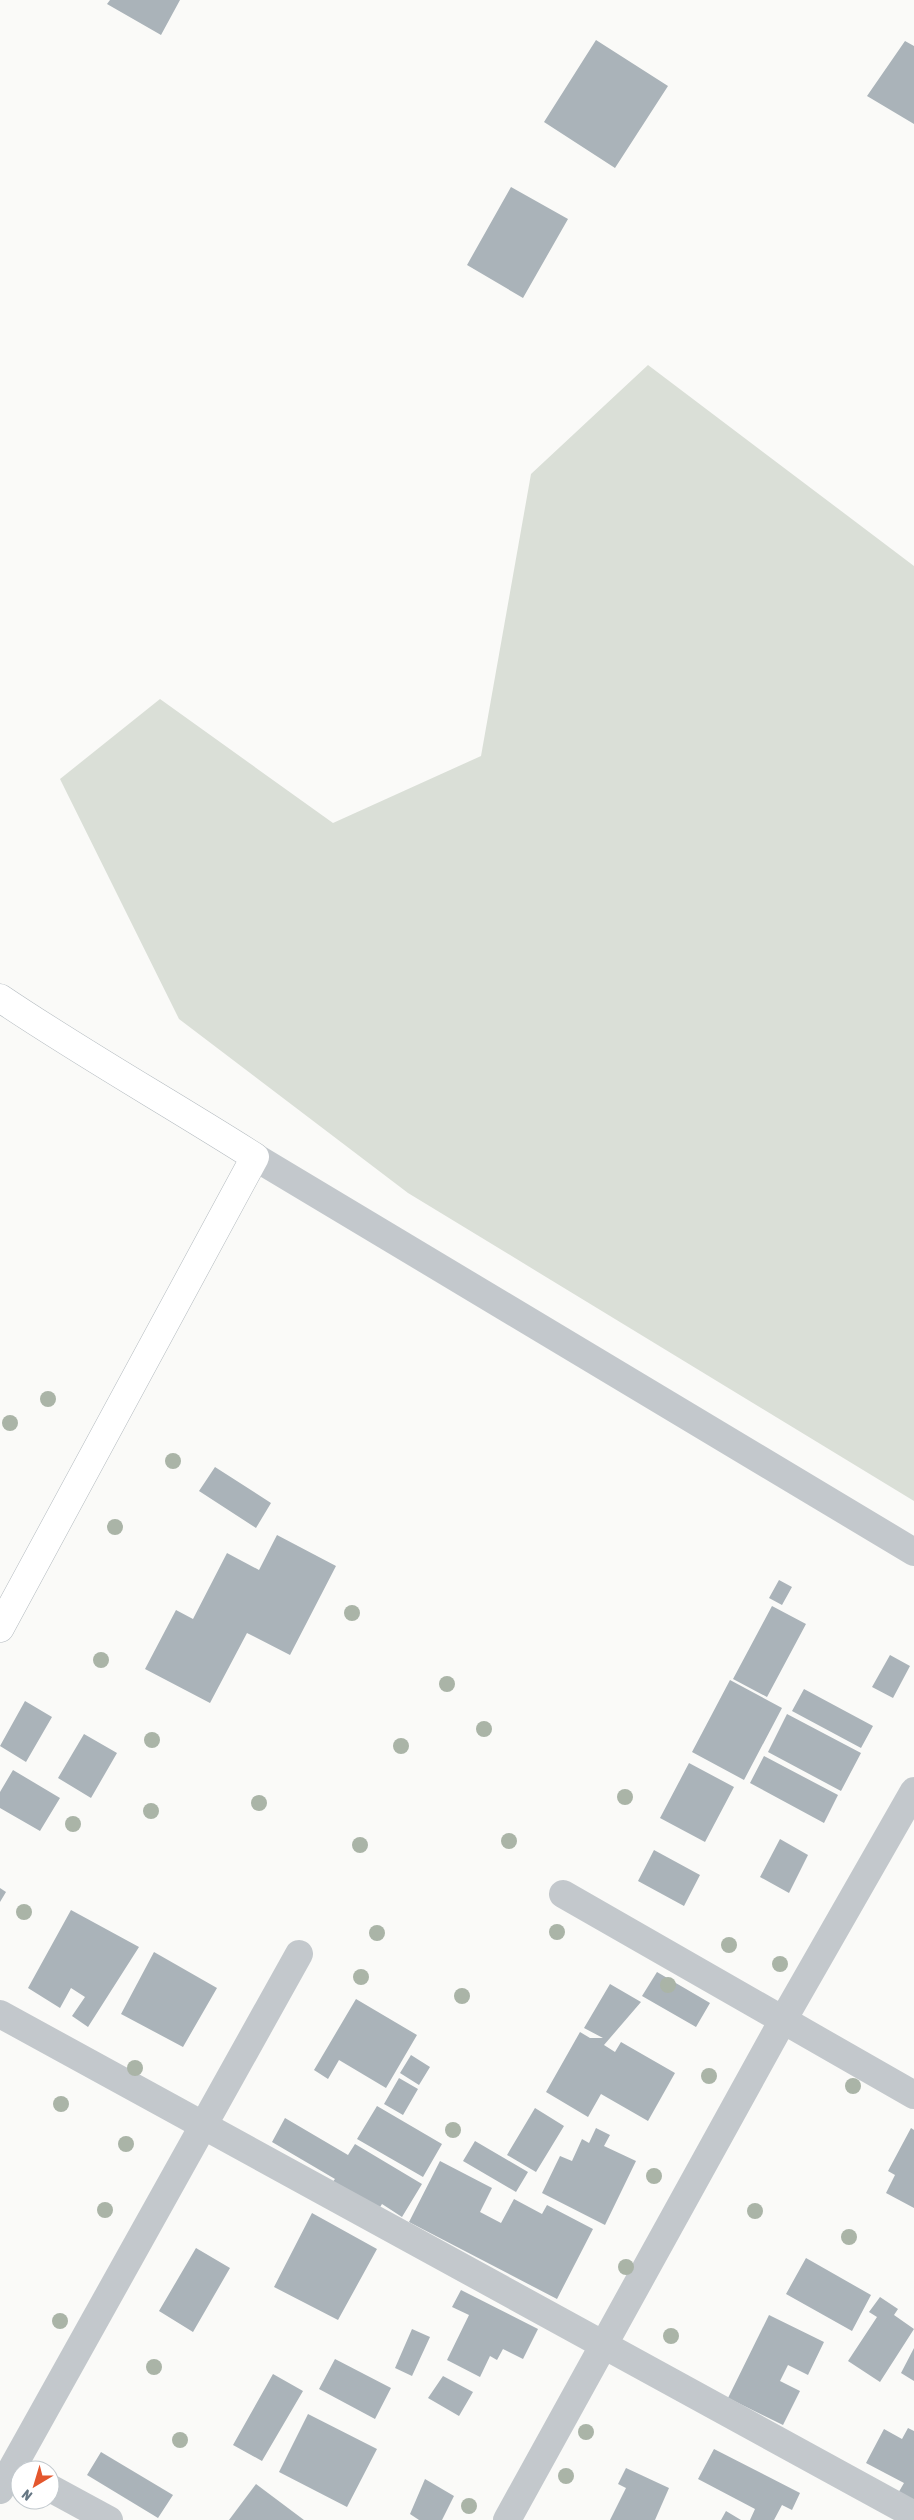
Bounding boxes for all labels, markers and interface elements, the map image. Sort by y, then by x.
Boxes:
north arrow [10,2460,60,2510]
text: N [19,2486,35,2504]

